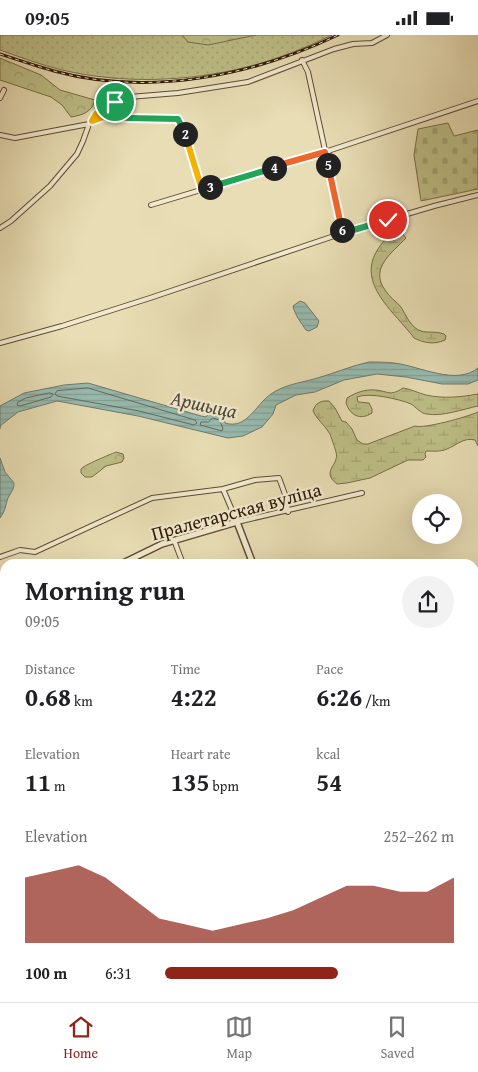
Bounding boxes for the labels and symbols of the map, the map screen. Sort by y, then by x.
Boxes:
pin [94,81,136,123]
pin: 2 [172,121,198,147]
pin: 5 [316,153,340,177]
pin: 4 [262,155,286,181]
pin: 3 [198,175,222,199]
pin [367,199,409,241]
pin: 6 [330,217,354,243]
water label: Аршыца [167,383,241,425]
street label: Пралетарская вуліца [148,475,324,547]

